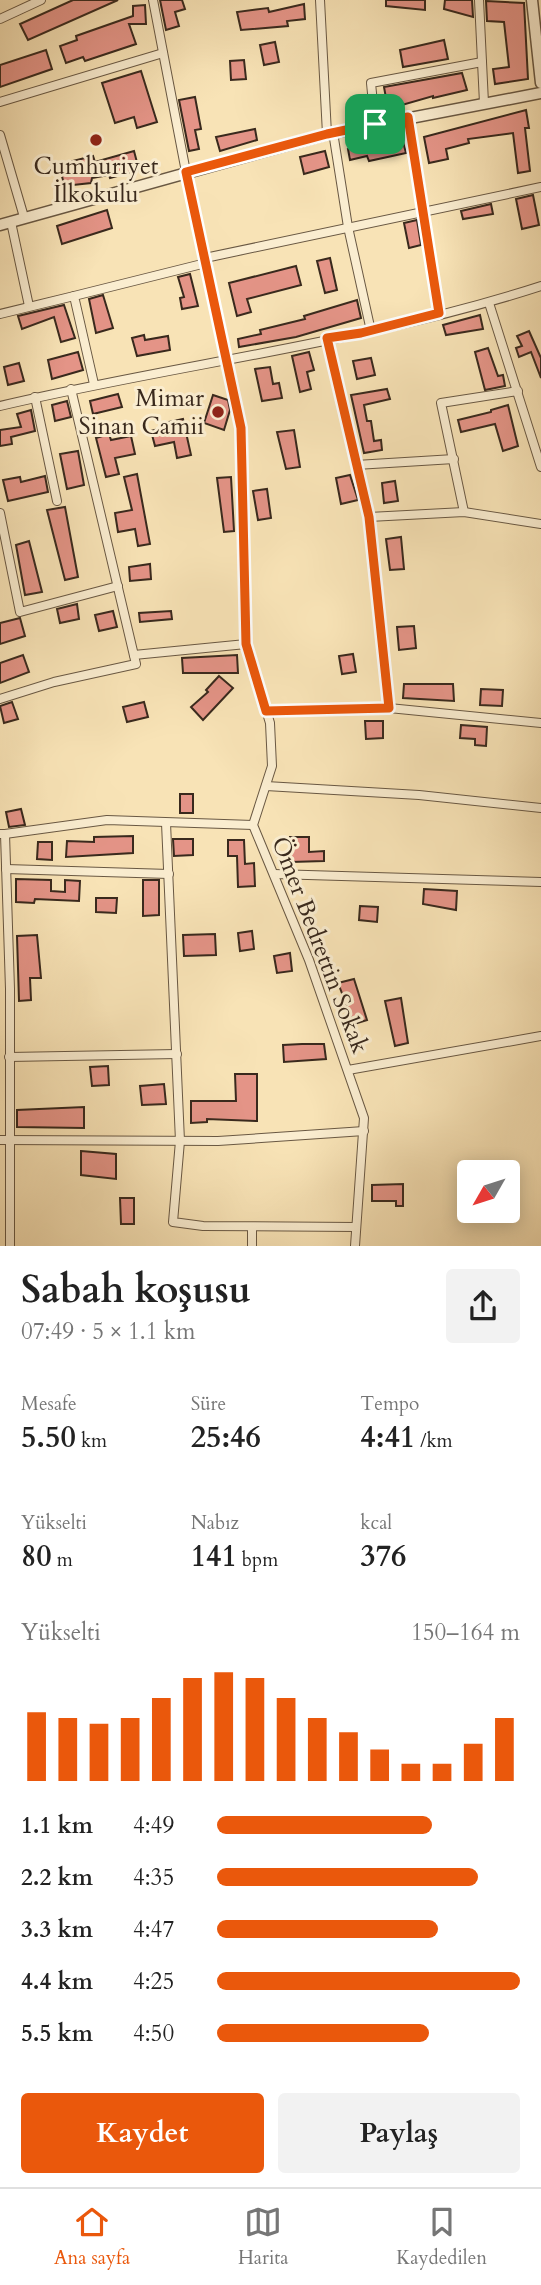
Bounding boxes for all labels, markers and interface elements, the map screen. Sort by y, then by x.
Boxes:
pin [345,94,405,154]
icon: arrive [356,105,394,143]
marker: Cumhuriyet İlkokulu [88,132,104,148]
place label: Cumhuriyet İlkokulu [34,150,159,211]
place label: Mimar Sinan Camii [79,382,204,443]
marker: Mimar Sinan Camii [210,404,226,420]
street label: Ömer Bedrettin Sokak [263,832,377,1058]
north arrow [457,1160,520,1223]
map controls [457,1160,520,1223]
text: Sabah koşusu [21,1264,251,1316]
button: share [446,1269,520,1343]
text: 07:49 · 5 × 1.1 km [21,1316,195,1347]
text: Mesafe [21,1391,77,1417]
text: Süre [191,1391,226,1417]
text: Tempo [360,1391,419,1417]
text: 5.50 [21,1417,76,1458]
text: 25:46 [191,1417,261,1458]
text: 4:41 [360,1417,415,1458]
text: km [76,1428,107,1454]
text: /km [415,1428,453,1454]
text: Yükselti [21,1510,87,1536]
text: Nabız [191,1510,239,1536]
text: kcal [360,1510,392,1536]
text: 80 [21,1536,52,1577]
text: 141 [191,1536,237,1577]
text: 376 [360,1536,406,1577]
text: m [52,1547,73,1573]
text: bpm [237,1547,278,1573]
text: Yükselti [21,1617,101,1648]
text: 150–164 m [411,1617,520,1648]
text: 1.1 km [21,1810,93,1841]
text: 4:49 [133,1810,174,1841]
text: 2.2 km [21,1862,93,1893]
text: 4:35 [133,1862,174,1893]
text: 3.3 km [21,1914,93,1945]
text: 4:47 [133,1914,174,1945]
text: 4.4 km [21,1966,93,1997]
text: 4:25 [133,1966,174,1997]
text: 5.5 km [21,2018,93,2049]
text: 4:50 [133,2018,174,2049]
button: Kaydet [21,2093,264,2173]
button: Paylaş [278,2093,520,2173]
tab: Ana sayfa [54,2203,130,2271]
tab: Harita [238,2203,288,2271]
tab: Kaydedilen [396,2203,487,2271]

